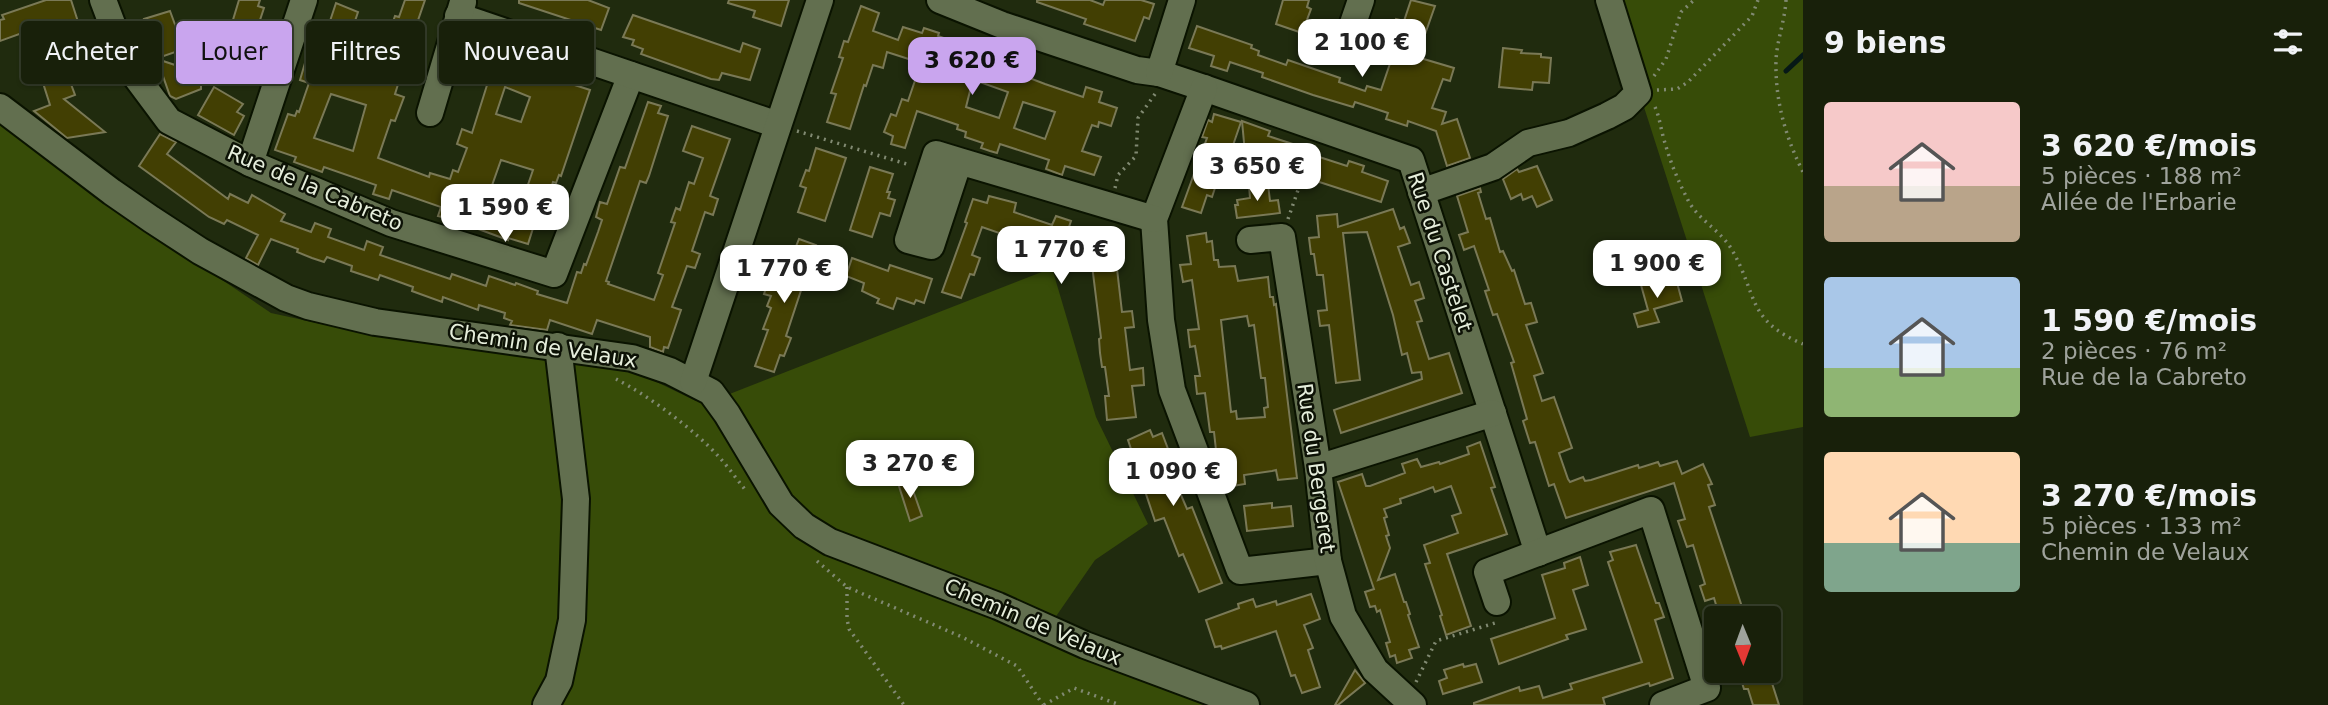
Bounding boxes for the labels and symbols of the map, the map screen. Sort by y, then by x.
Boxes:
pin: 2 100 € [1297,20,1427,79]
pin: 3 620 € [907,38,1037,97]
street label: Rue de la Cabreto [224,140,406,236]
pin: 3 650 € [1192,144,1322,203]
street label: Rue du Castelet [1403,169,1477,335]
pin: 1 590 € [440,184,570,244]
pin: 1 770 € [996,226,1126,286]
pin: 1 900 € [1592,240,1722,300]
pin: 1 770 € [719,246,849,305]
street label: Chemin de Velaux [447,319,639,373]
street label: Rue du Bergeret [1292,382,1340,554]
pin: 3 270 € [845,440,975,500]
pin: 1 090 € [1108,448,1238,508]
street label: Chemin de Velaux [941,574,1125,670]
north arrow [1704,606,1782,682]

